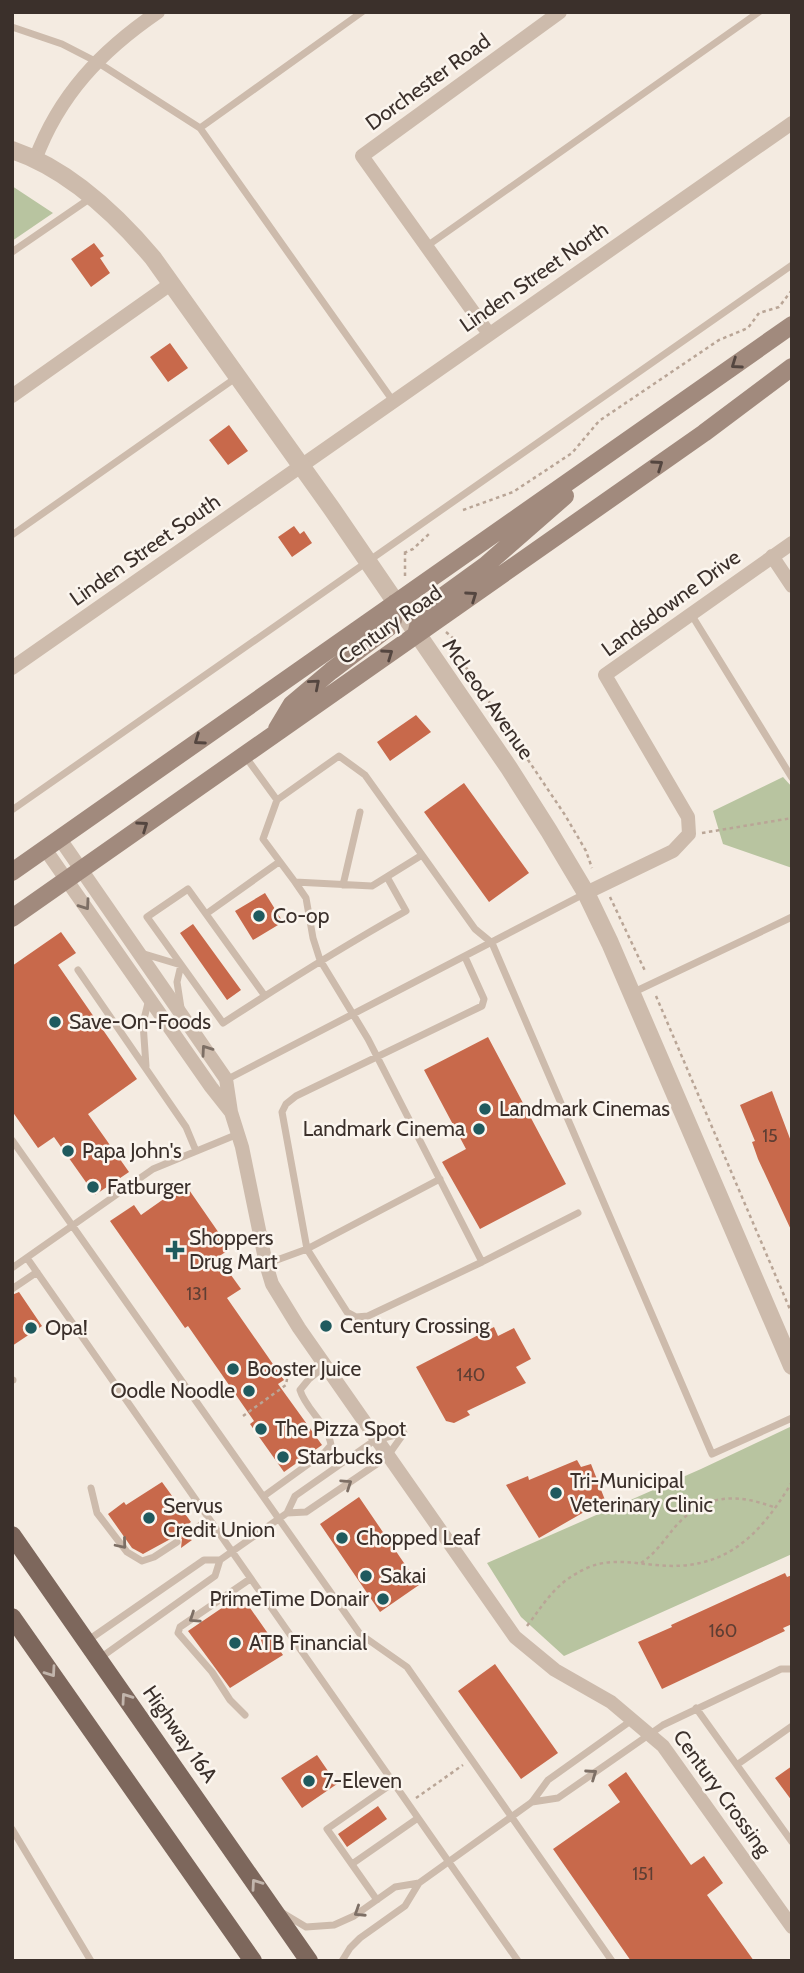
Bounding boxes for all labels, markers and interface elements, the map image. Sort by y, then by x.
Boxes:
street label: Dorchester Road [360,28,495,135]
street label: Linden Street North [455,216,613,337]
one-way arrow [731,356,744,368]
one-way arrow [650,461,663,473]
street label: Linden Street South [65,488,225,611]
street label: Landsdowne Drive [596,544,745,661]
street label: Century Road [333,580,446,669]
one-way arrow [464,592,477,604]
street label: McLeod Avenue [438,633,539,764]
one-way arrow [380,650,393,662]
one-way arrow [307,680,320,692]
one-way arrow [194,732,207,744]
one-way arrow [135,822,148,835]
one-way arrow [77,897,89,910]
place label: Co-op [273,903,329,928]
marker: Co-op [251,908,267,924]
place label: Save-On-Foods [69,1009,211,1034]
marker: Save-On-Foods [47,1014,63,1030]
one-way arrow [202,1045,214,1058]
place label: Landmark Cinemas [499,1096,670,1121]
marker: Landmark Cinemas [477,1101,493,1117]
place label: Landmark Cinema [303,1116,465,1141]
marker: Landmark Cinema [471,1121,487,1137]
house number: 15 [762,1125,778,1147]
place label: Papa John's [82,1138,182,1163]
marker: Papa John's [60,1143,76,1159]
place label: Fatburger [107,1174,191,1199]
marker: Fatburger [85,1179,101,1195]
place label: Shoppers Drug Mart [189,1225,278,1274]
marker: Shoppers Drug Mart [167,1242,183,1258]
house number: 131 [186,1283,208,1305]
place label: Century Crossing [340,1313,490,1338]
place label: Opa! [45,1315,88,1340]
marker: Century Crossing [318,1318,334,1334]
marker: Opa! [23,1320,39,1336]
place label: Booster Juice [247,1356,361,1381]
marker: Booster Juice [225,1361,241,1377]
house number: 140 [457,1364,485,1386]
place label: Oodle Noodle [111,1378,235,1403]
marker: Oodle Noodle [241,1383,257,1399]
place label: The Pizza Spot [275,1416,406,1441]
marker: The Pizza Spot [253,1421,269,1437]
place label: Starbucks [297,1444,383,1469]
marker: Starbucks [275,1449,291,1465]
place label: Tri-Municipal Veterinary Clinic [570,1468,713,1517]
one-way arrow [339,1480,352,1492]
marker: Tri-Municipal Veterinary Clinic [548,1485,564,1501]
place label: Servus Credit Union [163,1493,275,1542]
marker: Servus Credit Union [141,1510,157,1526]
place label: Chopped Leaf [356,1525,480,1550]
marker: Chopped Leaf [334,1530,350,1546]
one-way arrow [114,1536,126,1549]
place label: Sakai [380,1563,426,1588]
marker: Sakai [358,1568,374,1584]
place label: PrimeTime Donair [209,1586,369,1611]
marker: PrimeTime Donair [375,1591,391,1607]
one-way arrow [189,1610,202,1622]
house number: 160 [709,1620,737,1642]
place label: ATB Financial [249,1630,367,1655]
marker: ATB Financial [227,1635,243,1651]
one-way arrow [43,1664,55,1677]
street label: Highway 16A [138,1680,223,1787]
one-way arrow [121,1692,134,1705]
street label: Century Crossing [668,1725,777,1861]
place label: 7-Eleven [323,1768,402,1793]
one-way arrow [584,1770,597,1782]
marker: 7-Eleven [301,1773,317,1789]
house number: 151 [632,1863,654,1885]
one-way arrow [252,1879,264,1892]
one-way arrow [353,1903,366,1916]

